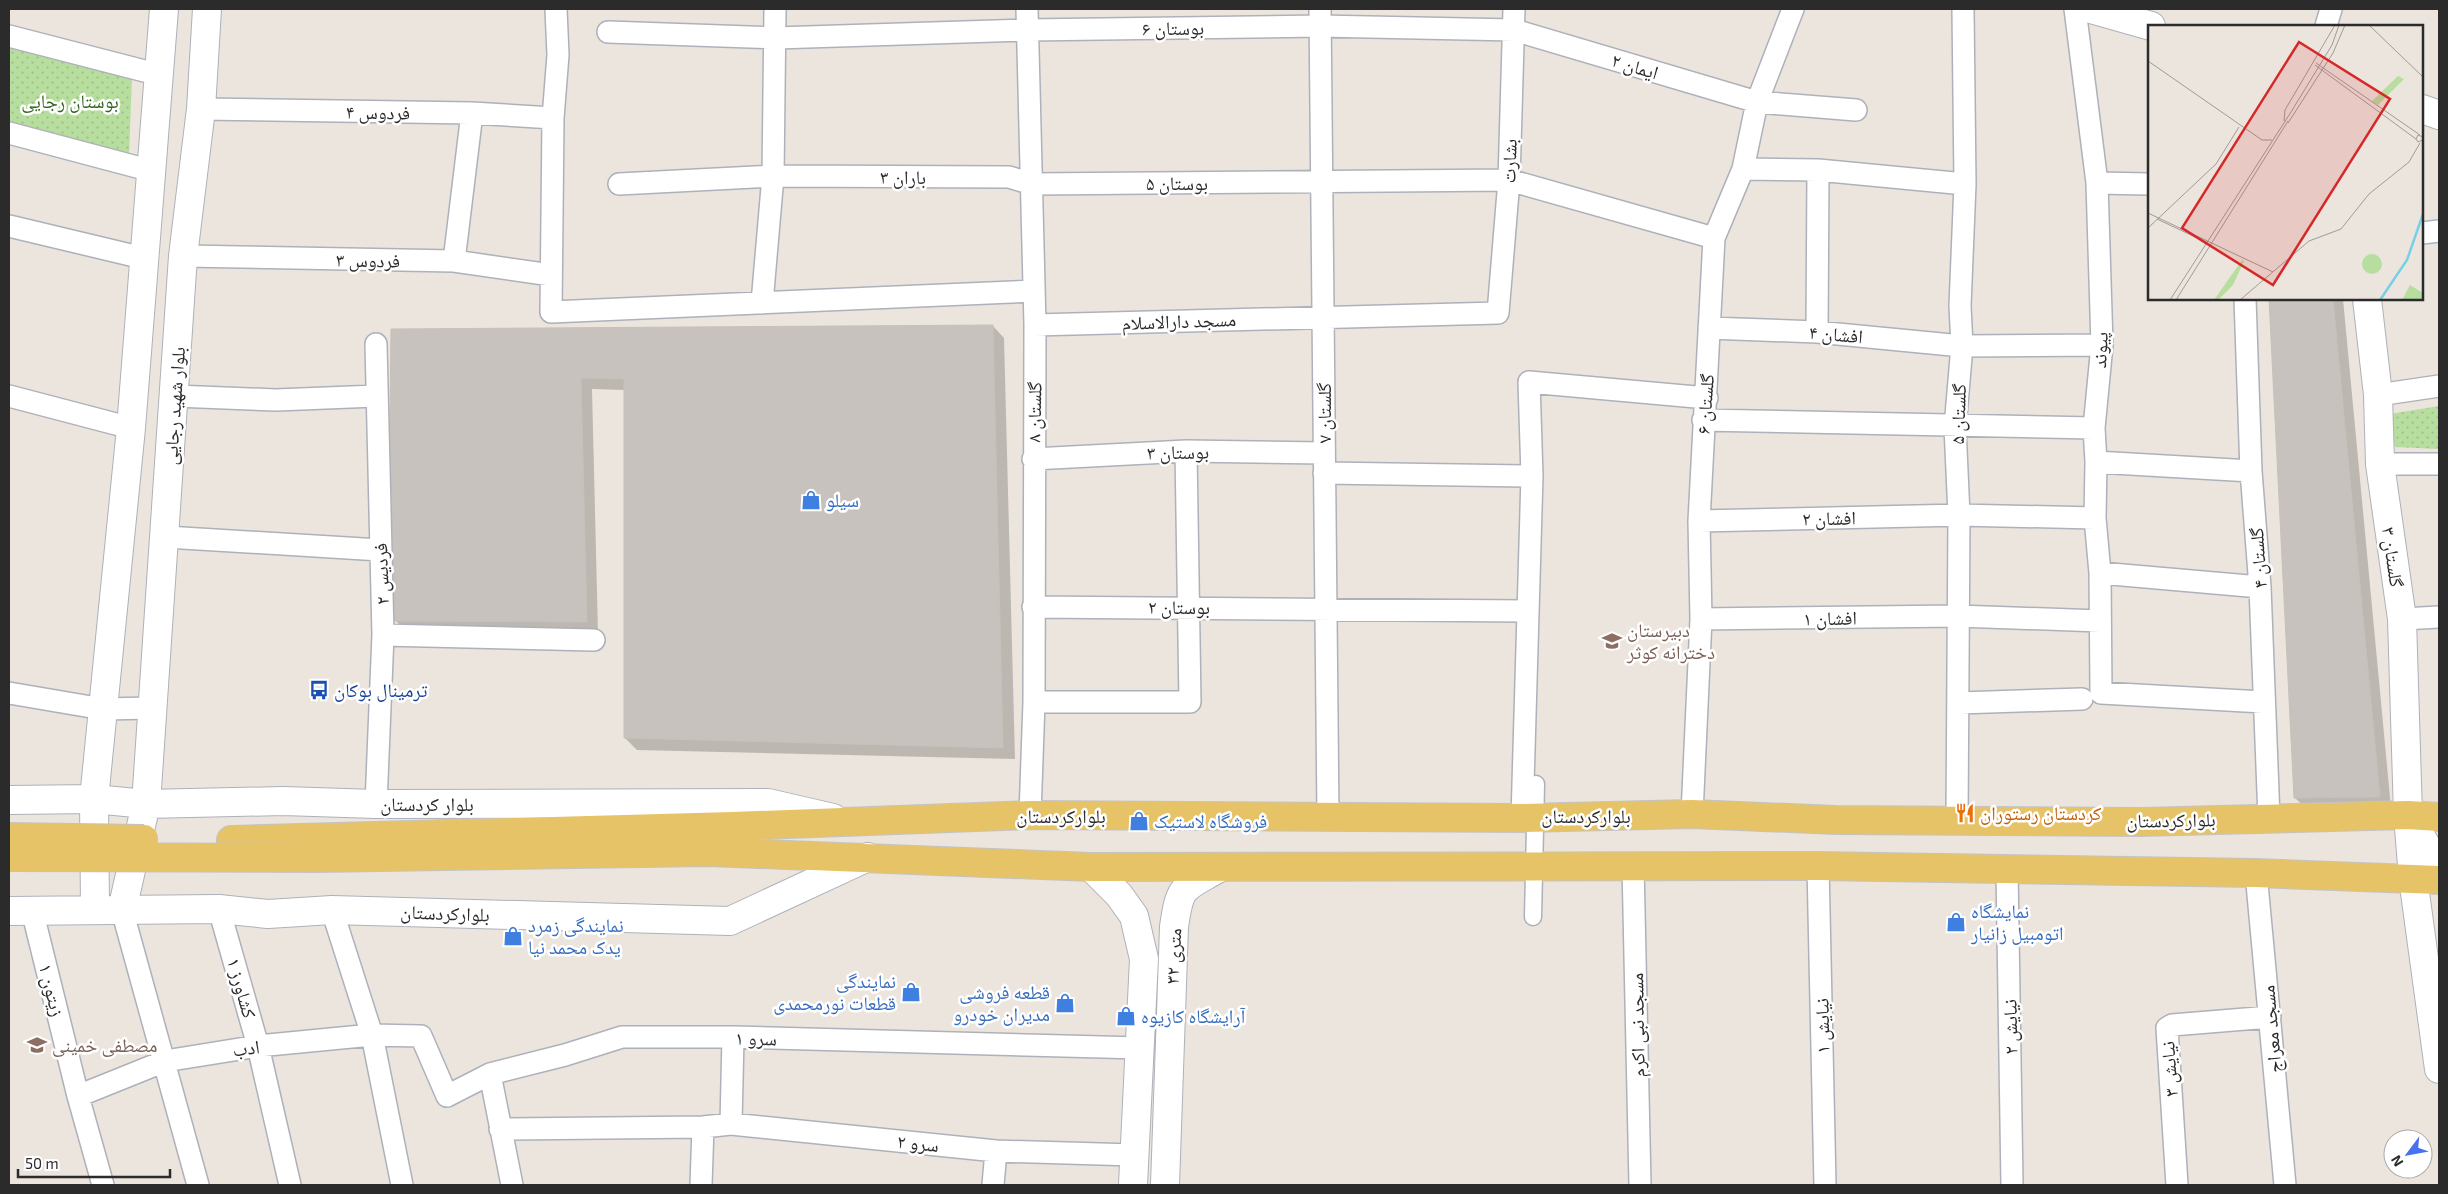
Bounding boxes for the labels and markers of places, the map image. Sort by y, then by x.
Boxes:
place label: سیلو [826,488,859,512]
shop icon: سیلو [800,489,822,511]
place label: دبیرستان دخترانه کوثر [1626,618,1715,664]
school or university icon: دبیرستان دخترانه کوثر [1601,630,1623,652]
place label: ترمینال بوکان [334,678,428,702]
bus stop icon: ترمینال بوکان [308,679,330,701]
place label: کردستان رستوران [1980,801,2102,825]
restaurant icon: کردستان رستوران [1954,802,1976,824]
place label: فروشگاه لاستیک [1154,809,1267,833]
shop icon: فروشگاه لاستیک [1128,810,1150,832]
place label: نمایشگاه اتومبیل زانیار [1970,899,2064,945]
shop icon: نمایشگاه اتومبیل زانیار [1945,911,1967,933]
place label: نمایندگی زمرد یدک محمد نیا [528,913,624,958]
shop icon: نمایندگی زمرد یدک محمد نیا [502,925,524,947]
place label: نمایندگی قطعات نورمحمدی [773,969,896,1015]
place label: قطعه فروشی مدیران خودرو [953,980,1050,1026]
shop icon: نمایندگی قطعات نورمحمدی [900,981,922,1003]
shop icon: قطعه فروشی مدیران خودرو [1054,992,1076,1014]
place label: آرایشگاه کازیوه [1141,1004,1246,1028]
shop icon: آرایشگاه کازیوه [1115,1005,1137,1027]
place label: مصطفی خمینی [52,1033,157,1057]
school or university icon: مصطفی خمینی [26,1034,48,1056]

